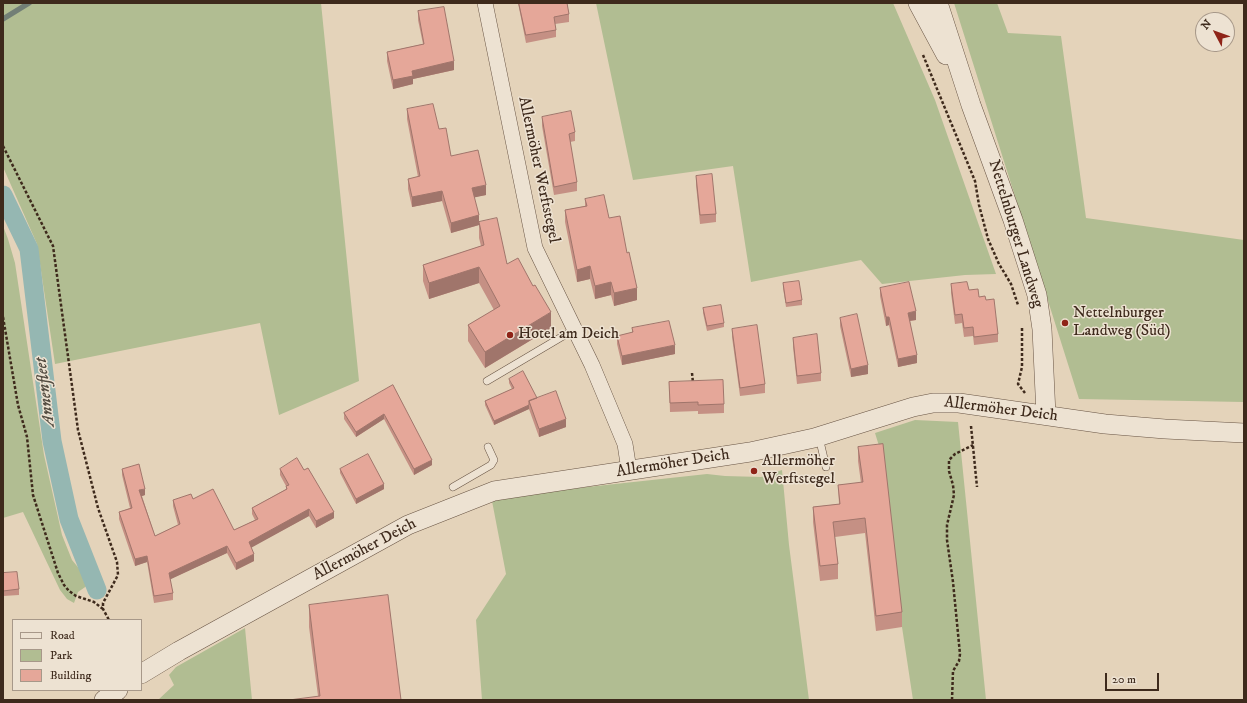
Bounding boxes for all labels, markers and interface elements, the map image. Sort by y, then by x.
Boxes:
north arrow [1195,12,1235,52]
text: N [1198,17,1215,33]
street label: Allermöher Werftstegel [513,95,563,245]
street label: Nettelnburger Landweg [983,158,1047,310]
place label: Nettelnburger Landweg (Süd) [1073,304,1170,342]
marker: Nettelnburger Landweg (Süd) [1060,318,1070,328]
place label: Hotel am Deich [518,325,619,345]
marker: Hotel am Deich [505,330,515,340]
water label: Annenfleet [32,356,60,428]
street label: Allermöher Deich [943,394,1059,426]
street label: Allermöher Deich [615,446,731,482]
place label: Allermöher Werftstegel [762,452,835,490]
marker: Allermöher Werftstegel [749,466,759,476]
street label: Allermöher Deich [310,515,420,585]
legend [12,619,142,691]
text: Road [50,628,75,643]
text: Park [50,648,72,663]
scale bar [1107,665,1161,691]
text: Building [50,668,91,683]
text: 20 m [1112,672,1136,687]

